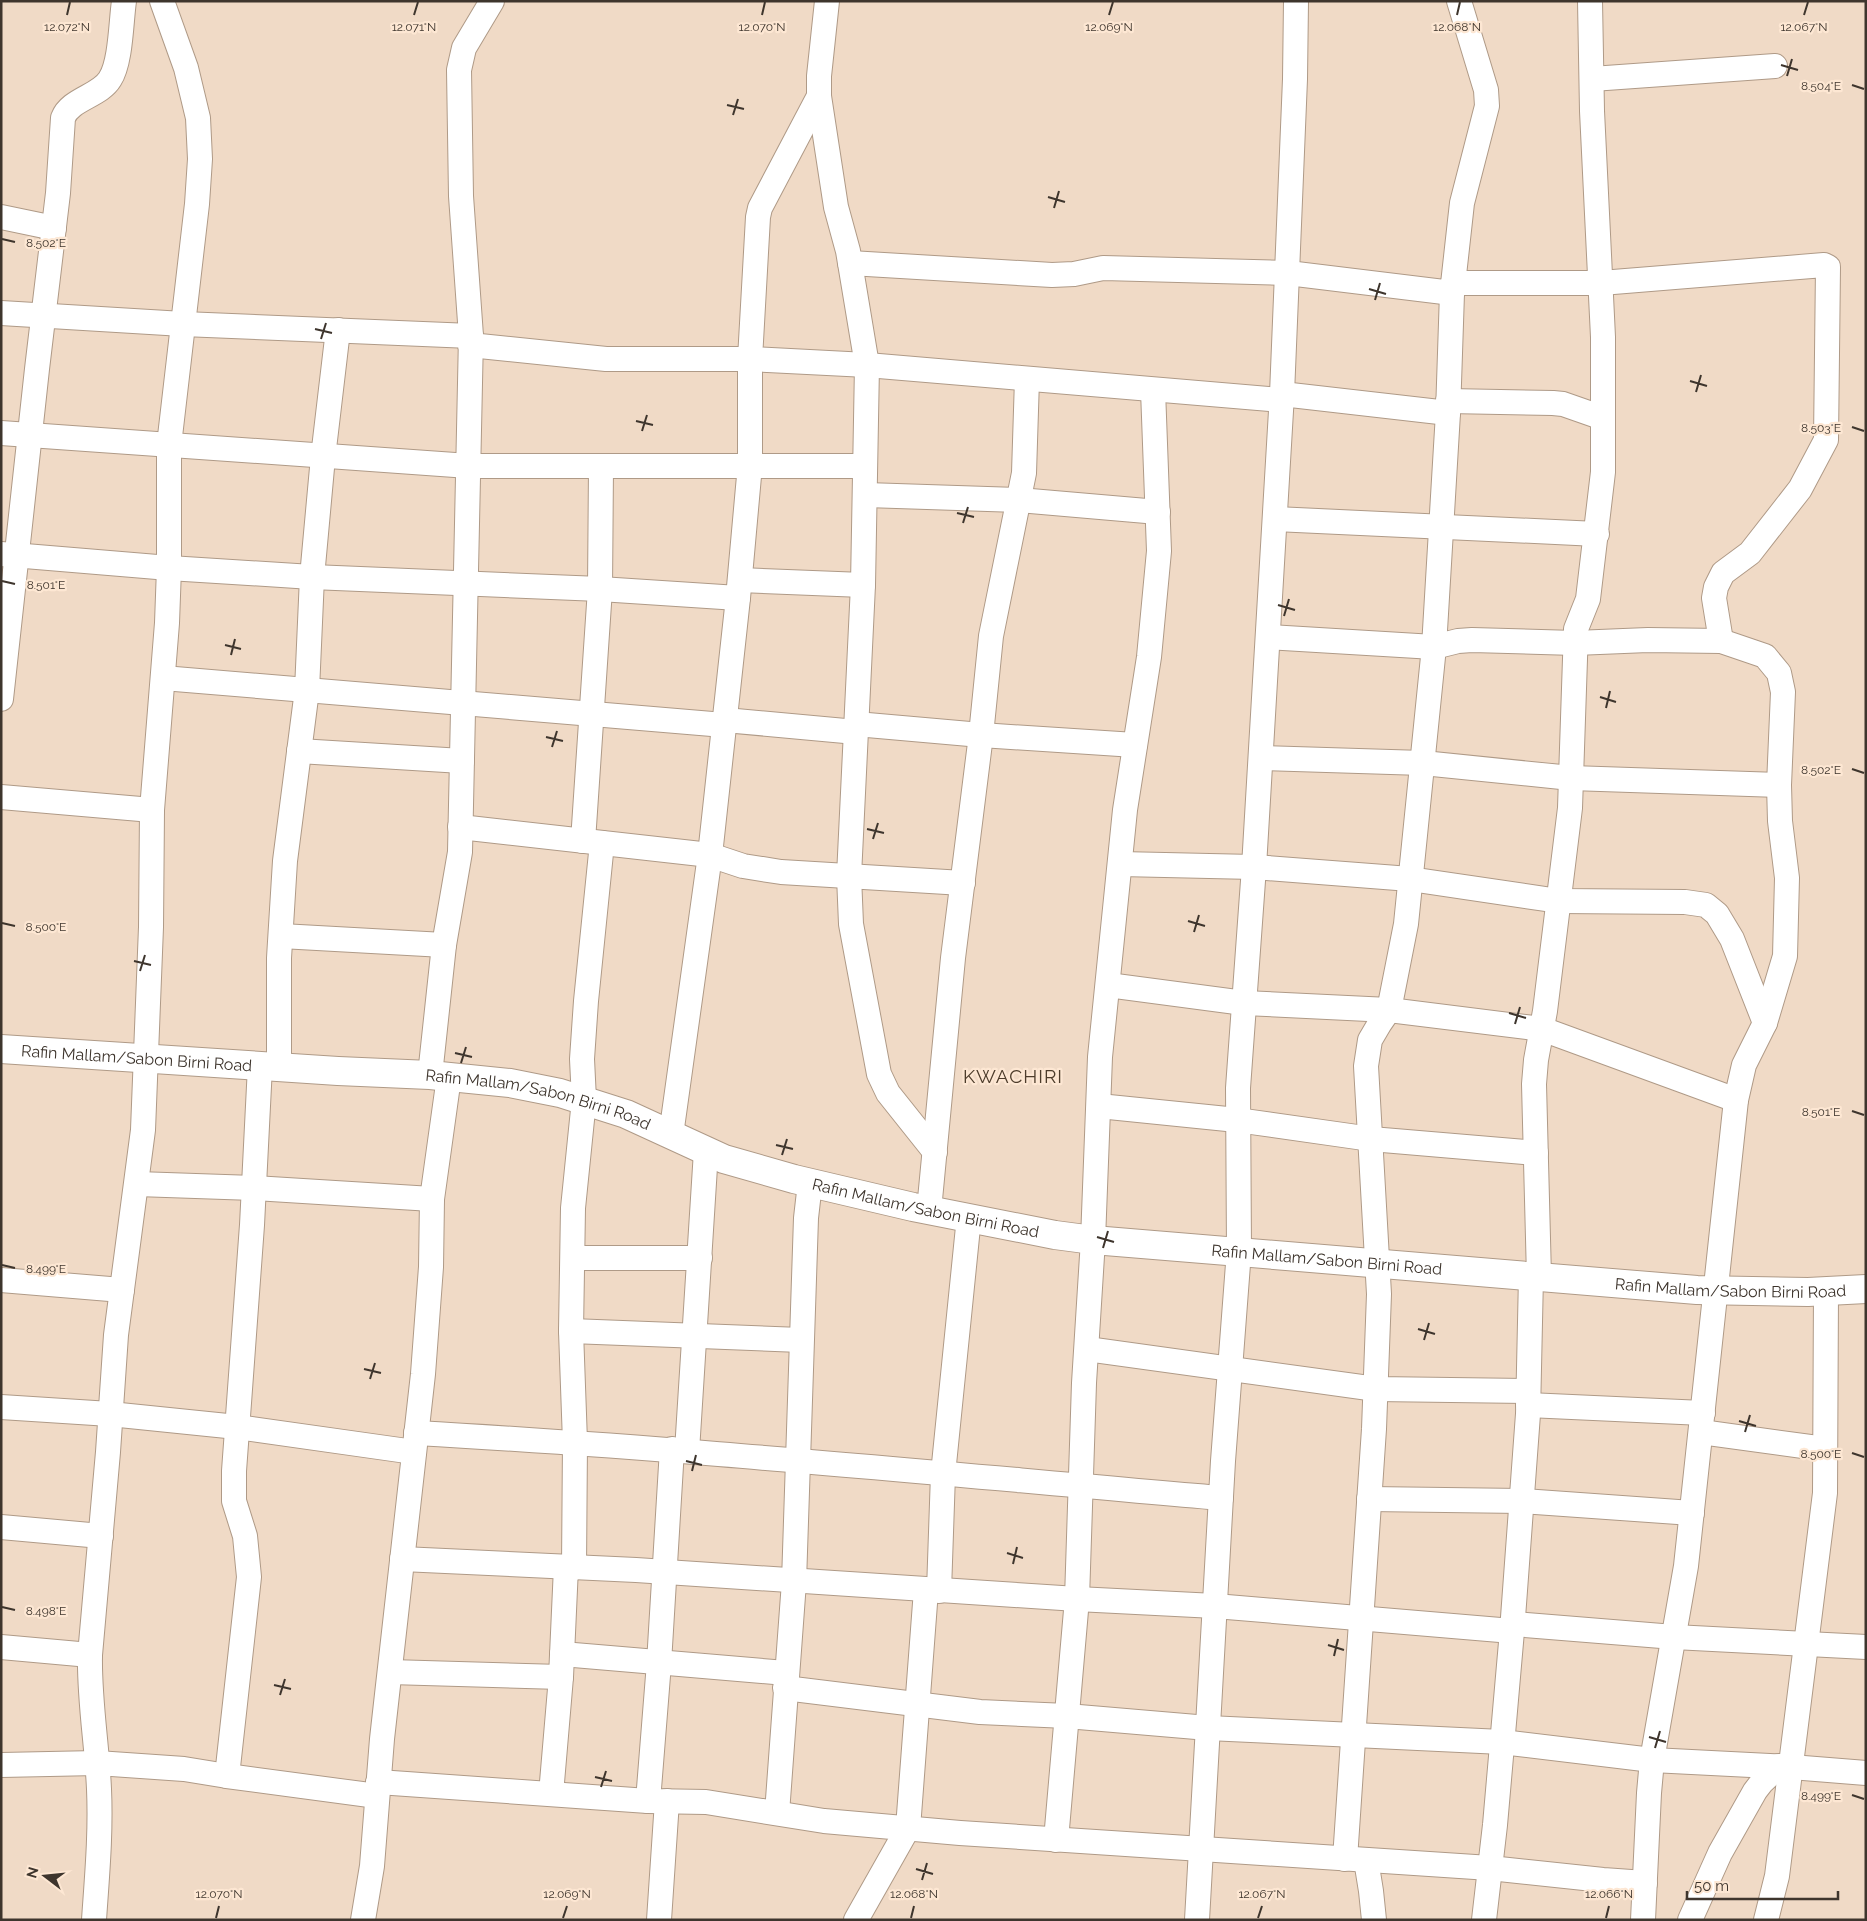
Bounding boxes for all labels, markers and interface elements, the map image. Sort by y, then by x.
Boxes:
text: 12.072°N [44,20,90,34]
text: 12.071°N [392,20,436,34]
text: 12.070°N [739,20,785,34]
text: 12.069°N [1085,20,1133,34]
text: 12.068°N [1433,20,1481,34]
text: 12.067°N [1780,20,1828,34]
text: 8.504°E [1801,79,1841,93]
text: 8.502°E [26,236,66,250]
text: 8.503°E [1801,421,1841,435]
text: 8.501°E [27,578,65,592]
text: 8.502°E [1801,763,1841,777]
text: 8.500°E [26,920,66,934]
street label: Rafin Mallam/Sabon Birni Road [21,1041,253,1075]
street label: Rafin Mallam/Sabon Birni Road [425,1065,654,1134]
district label: KWACHIRI [963,1065,1063,1087]
text: 8.501°E [1802,1105,1840,1119]
street label: Rafin Mallam/Sabon Birni Road [811,1174,1041,1241]
street label: Rafin Mallam/Sabon Birni Road [1211,1240,1443,1278]
text: 8.499°E [26,1262,66,1276]
street label: Rafin Mallam/Sabon Birni Road [1614,1274,1847,1301]
text: 8.500°E [1801,1447,1841,1461]
text: 8.498°E [26,1604,66,1618]
text: 8.499°E [1801,1789,1841,1803]
north arrow [20,1851,70,1901]
text: N [23,1865,42,1880]
scale bar [1687,1868,1838,1900]
text: 50 m [1694,1877,1729,1895]
text: 12.070°N [196,1887,242,1901]
text: 12.069°N [543,1887,591,1901]
text: 12.068°N [890,1887,938,1901]
text: 12.067°N [1238,1887,1286,1901]
text: 12.066°N [1585,1887,1633,1901]

